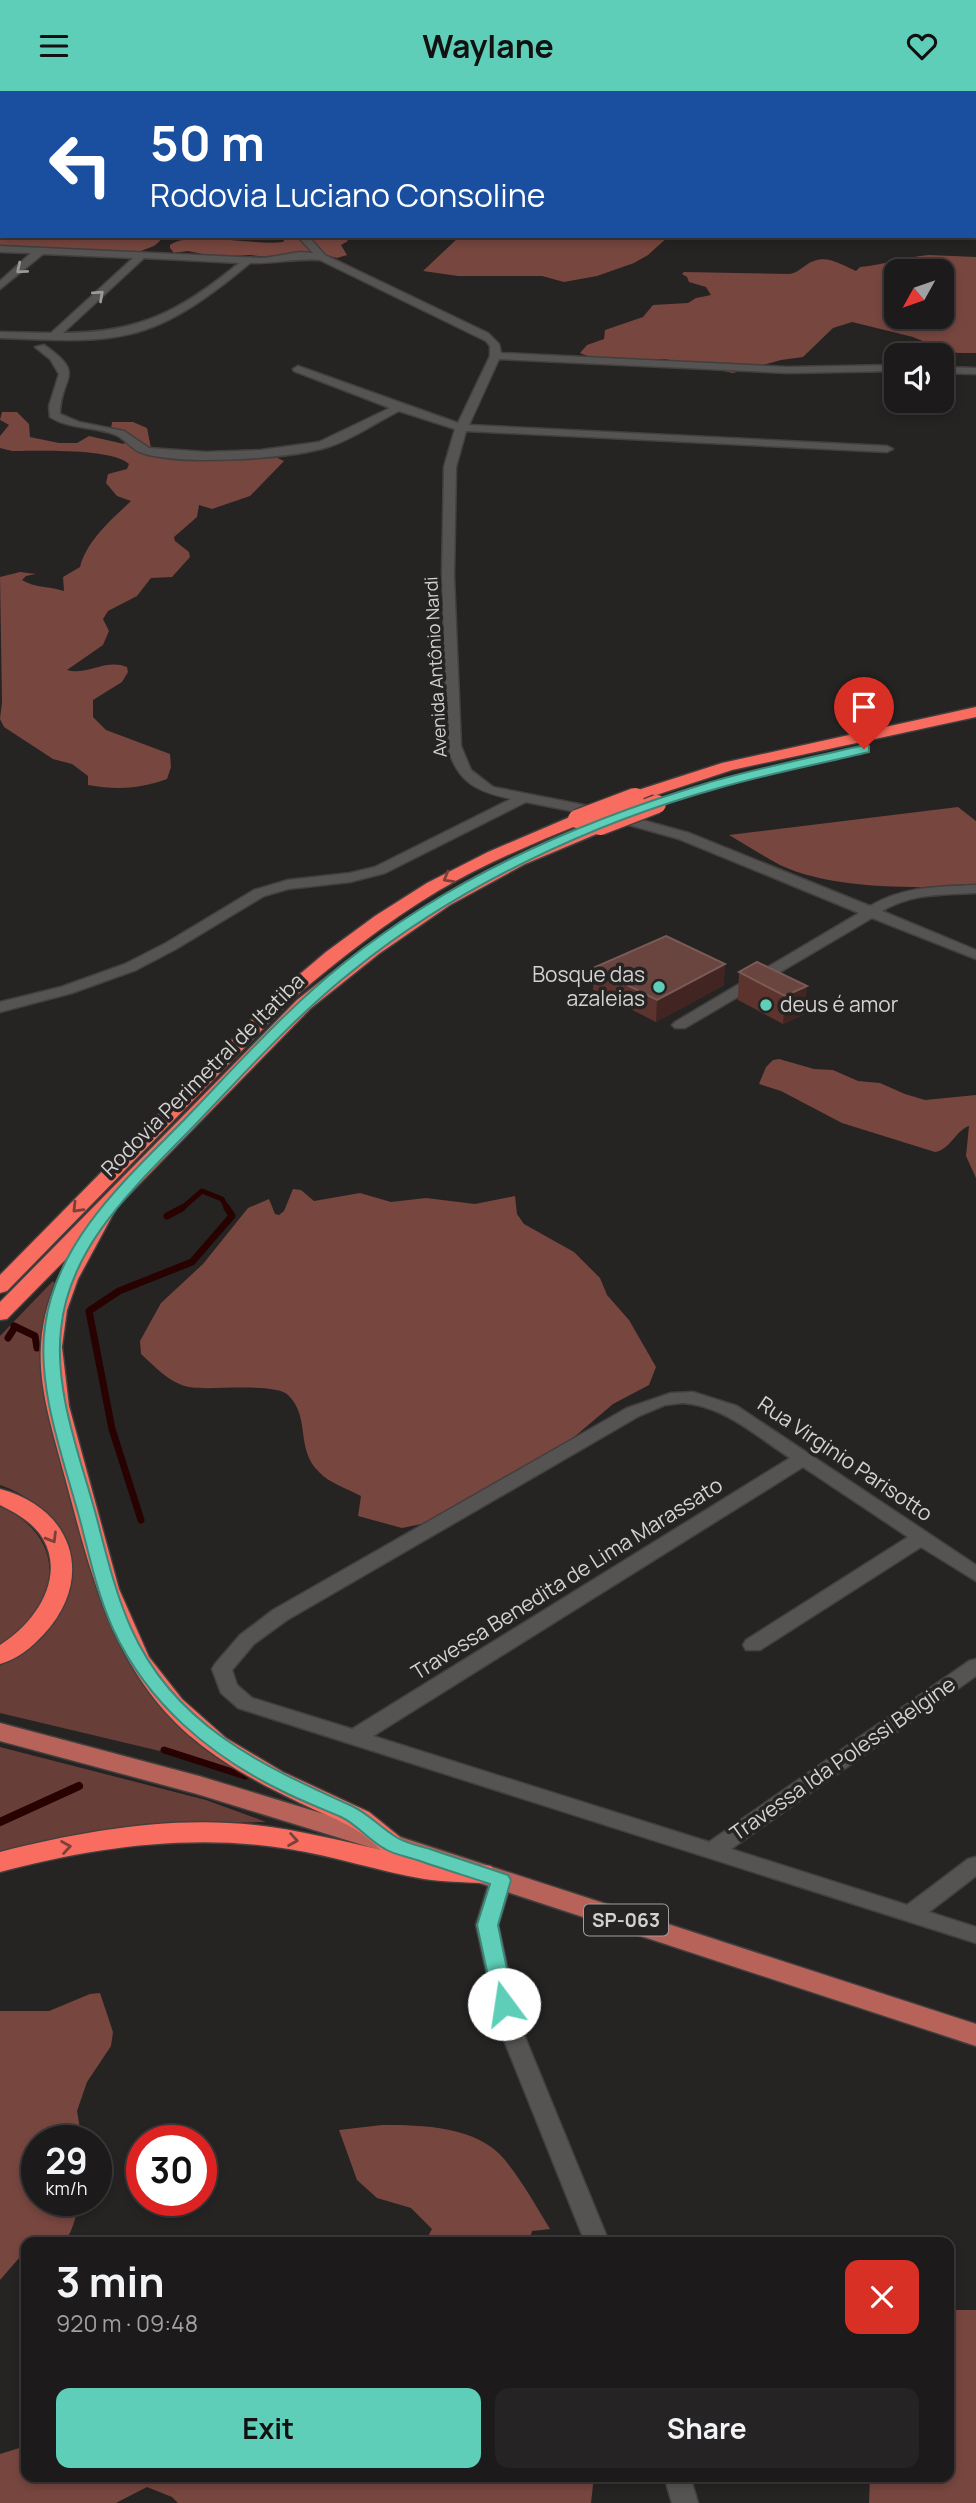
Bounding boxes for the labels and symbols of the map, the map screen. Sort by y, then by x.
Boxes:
north arrow [884,259,954,329]
one-way arrow [16,261,29,273]
one-way arrow [91,291,104,303]
street label: Avenida Antônio Nardi [418,576,452,758]
pin [834,677,894,749]
one-way arrow [443,870,456,883]
place label: Bosque das azaleias [532,960,645,1012]
street label: Rodovia Perimetral de Itatiba [95,967,310,1182]
marker: Bosque das azaleias [651,979,667,995]
place label: deus é amor [780,990,899,1018]
marker: deus é amor [758,997,774,1013]
one-way arrow [73,1200,86,1213]
street label: Rua Virginio Parisotto [753,1389,938,1527]
street label: Travessa Benedita de Lima Marassato [406,1470,727,1686]
one-way arrow [44,1530,57,1543]
street label: Travessa Ida Polessi Belgine [724,1670,961,1847]
one-way arrow [287,1832,299,1847]
one-way arrow [60,1840,72,1855]
road number: SP-063 [584,1905,668,1935]
position arrow [467,1967,541,2041]
speed limit sign: 30 [126,2125,217,2216]

